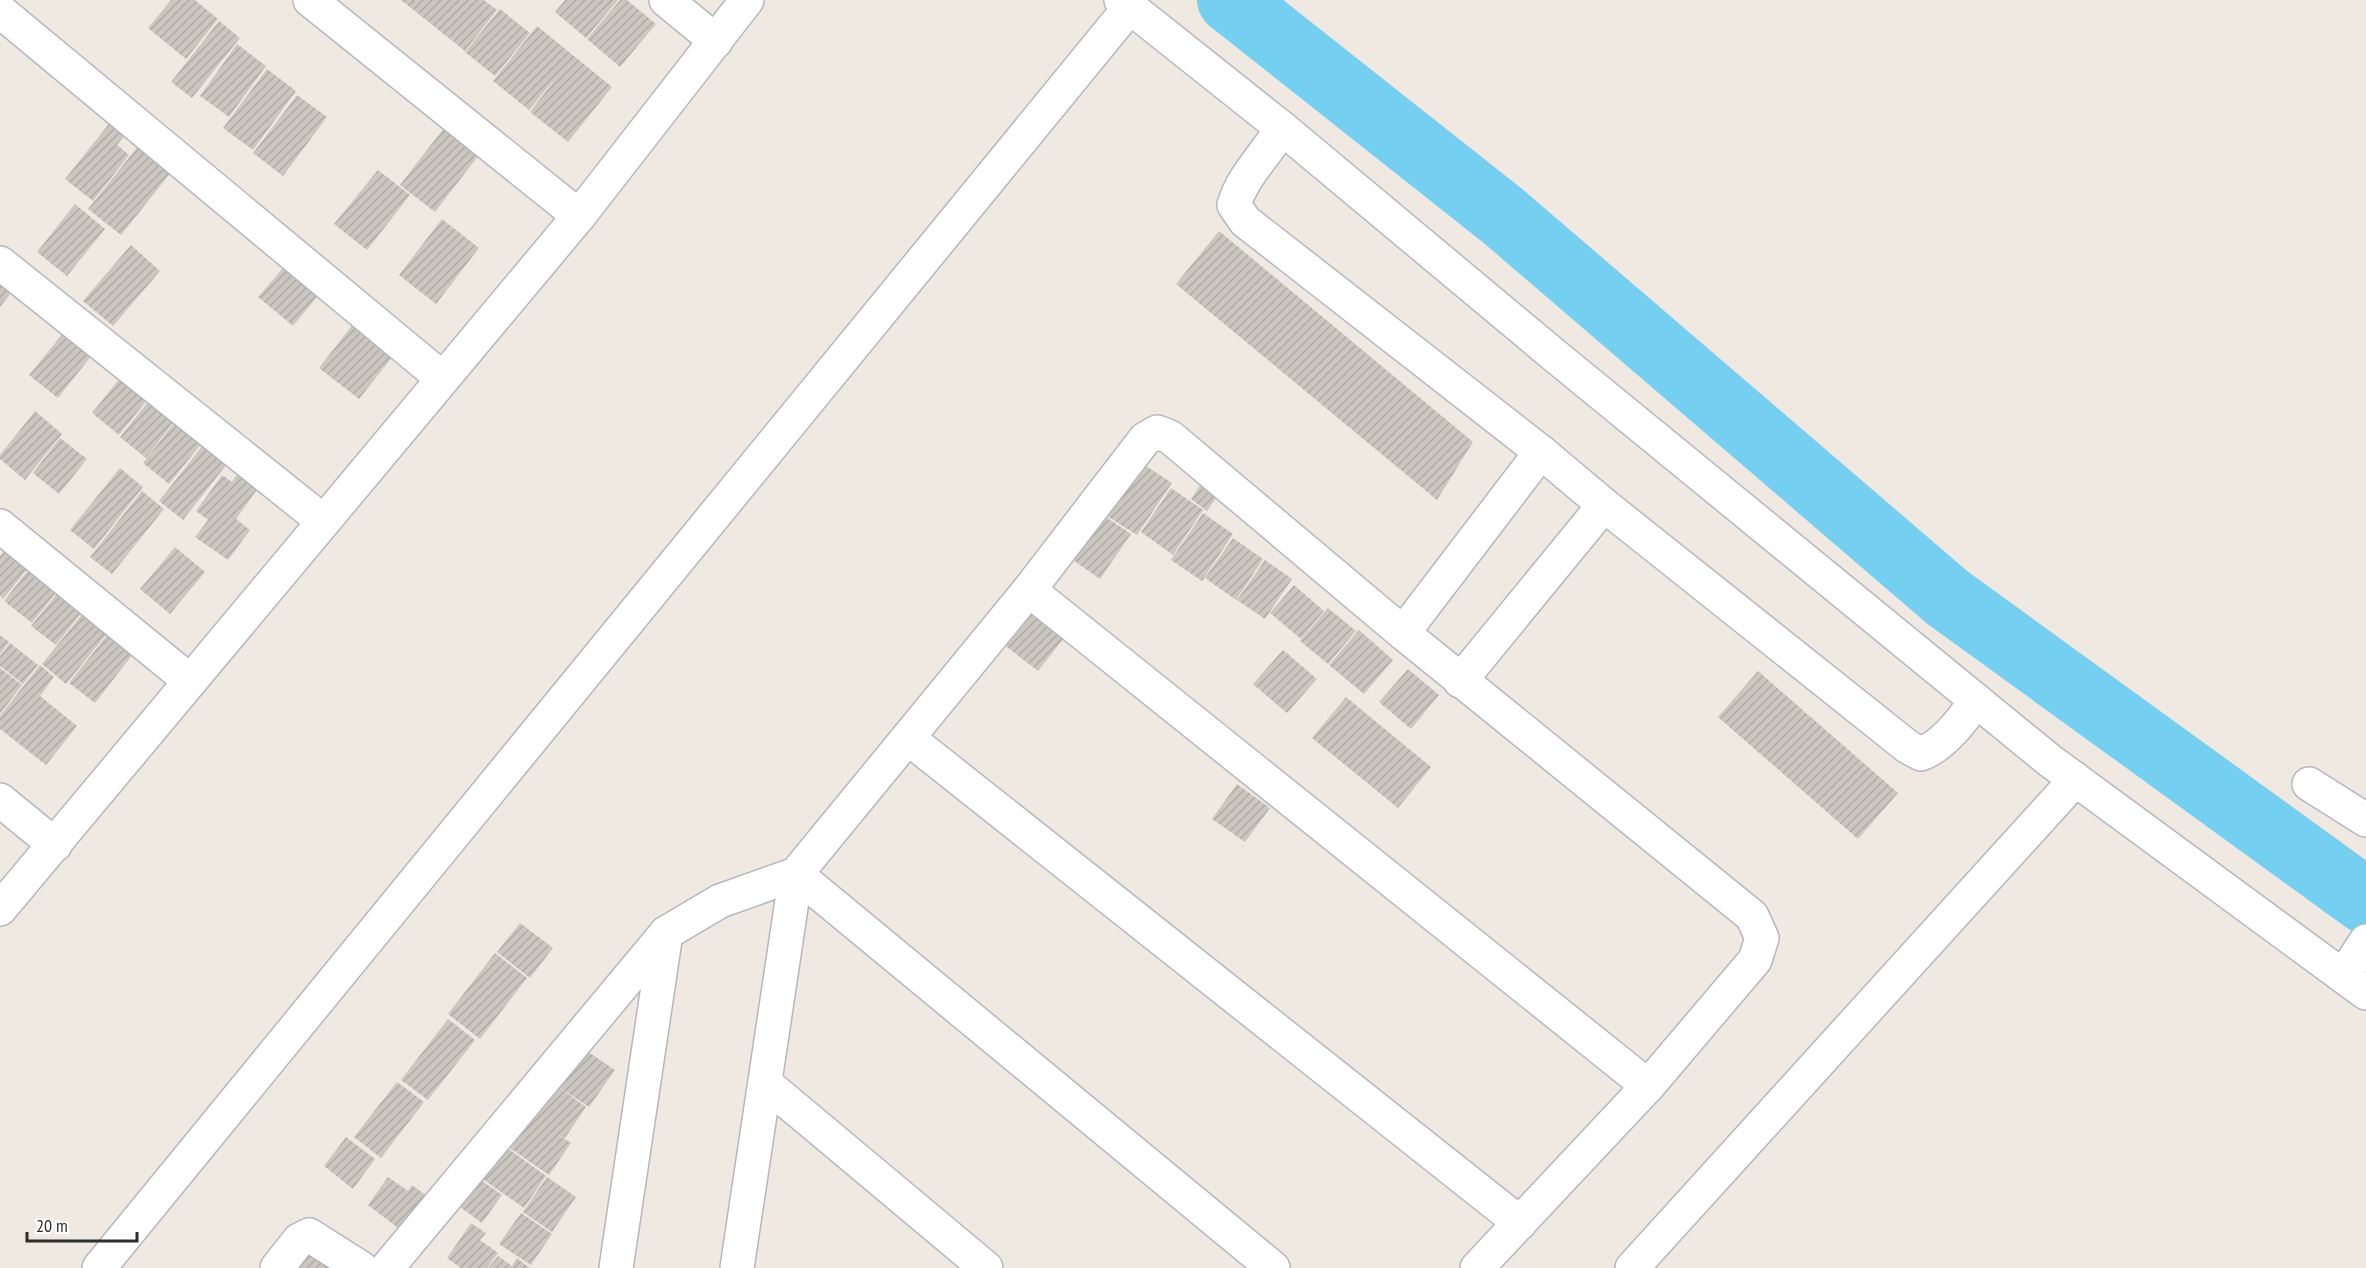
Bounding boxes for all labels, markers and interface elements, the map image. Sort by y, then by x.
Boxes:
scale bar [27,1205,136,1243]
text: 20 m [36,1214,68,1237]

